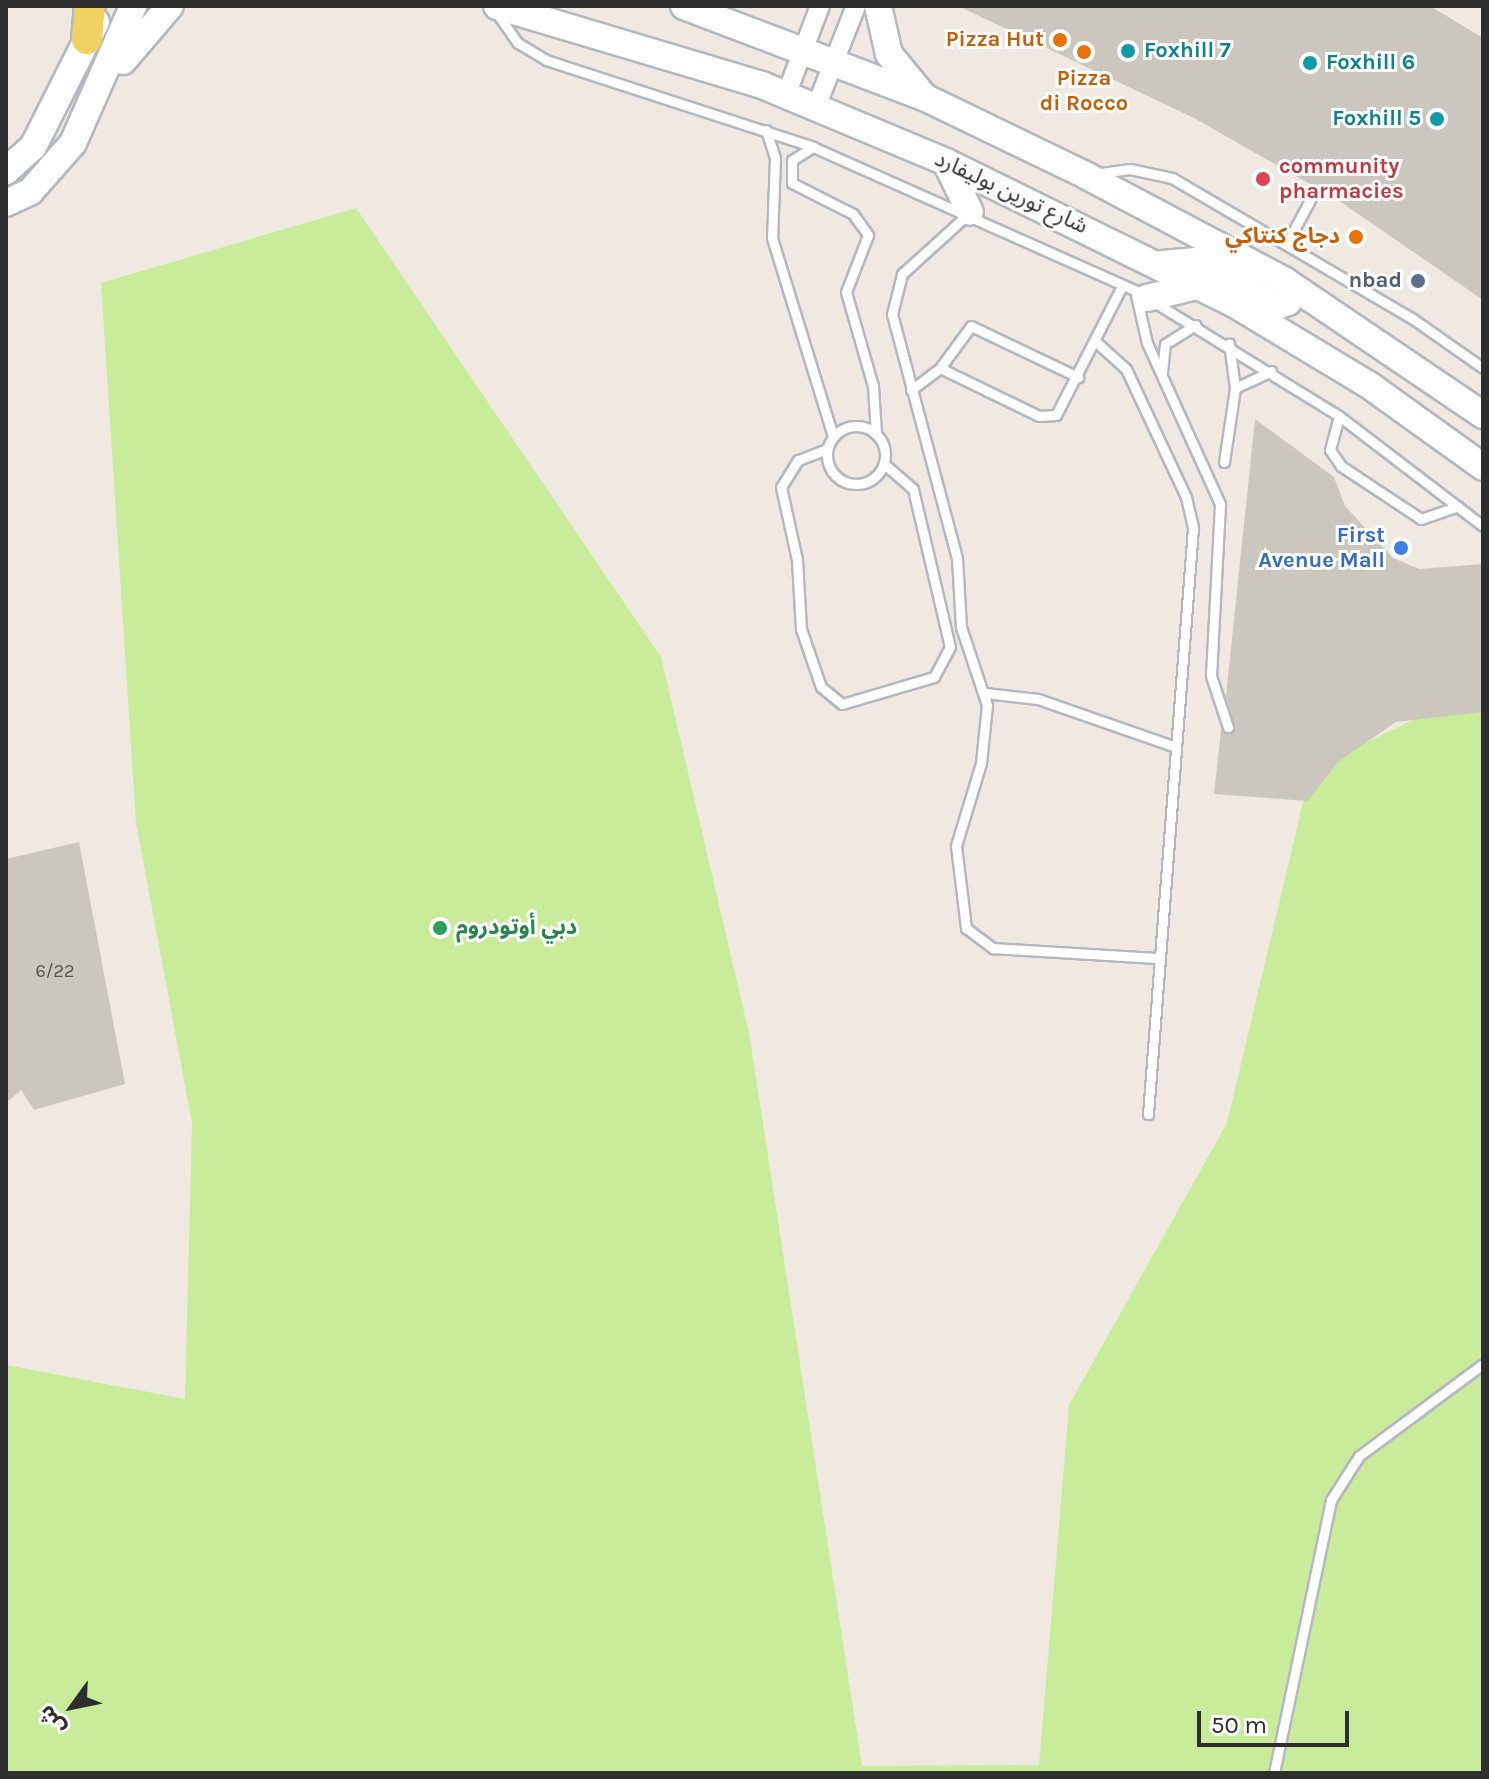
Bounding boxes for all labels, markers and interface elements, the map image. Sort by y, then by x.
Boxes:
place label: Pizza Hut [946,27,1044,53]
marker: Pizza Hut [1051,31,1069,49]
place label: Foxhill 7 [1144,38,1231,64]
marker: Foxhill 7 [1119,42,1137,60]
marker: Pizza di Rocco [1075,43,1093,61]
place label: Foxhill 6 [1326,50,1415,76]
marker: Foxhill 6 [1301,54,1319,72]
place label: Pizza di Rocco [1040,65,1128,116]
place label: Foxhill 5 [1332,106,1421,132]
marker: Foxhill 5 [1428,110,1446,128]
street label: شارع تورين بوليفارد [930,146,1092,240]
place label: community pharmacies [1279,153,1404,204]
marker: community pharmacies [1254,170,1272,188]
place label: دجاج كنتاكي [1225,224,1340,250]
marker: دجاج كنتاكي [1347,228,1365,246]
place label: nbad [1348,268,1402,294]
marker: nbad [1409,272,1427,290]
place label: First Avenue Mall [1258,522,1385,574]
marker: First Avenue Mall [1392,539,1410,557]
place label: دبي أوتودروم [456,915,577,941]
marker: دبي أوتودروم [431,919,449,937]
house number: 6/22 [36,960,74,982]
north arrow [32,1667,112,1747]
scale bar [1201,1695,1353,1745]
text: ش [33,1700,71,1740]
text: 50 m [1211,1711,1267,1739]

